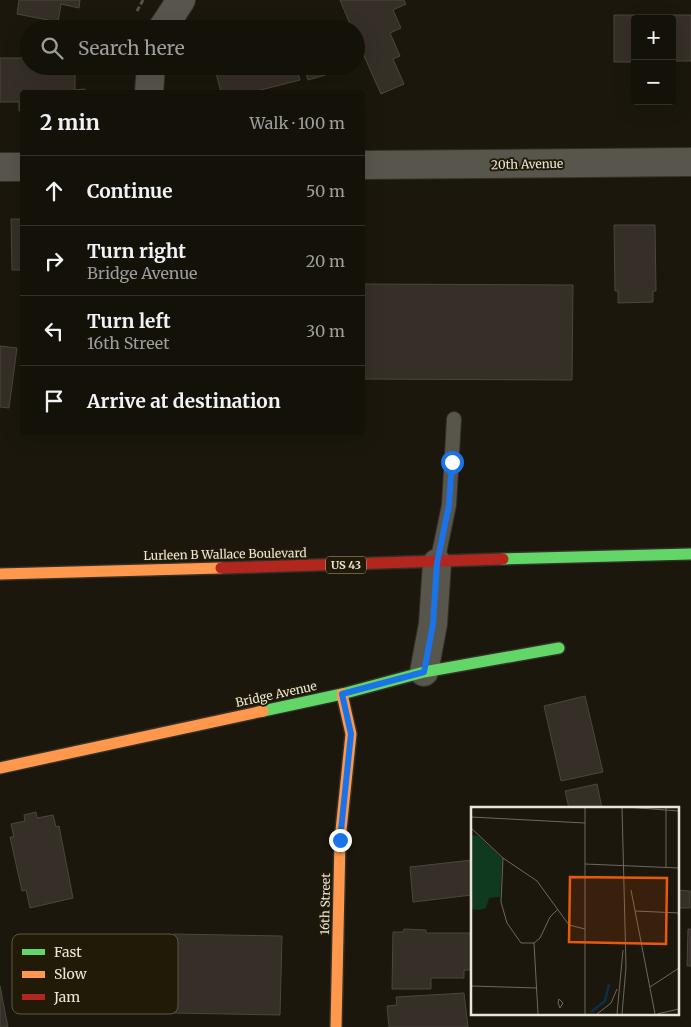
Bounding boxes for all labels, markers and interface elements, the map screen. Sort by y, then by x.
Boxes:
map controls [631,15,676,105]
button: + [631,15,676,60]
search box [20,20,365,75]
icon: search [38,34,66,62]
text: Search here [78,36,185,60]
button: − [631,60,676,105]
text: 2 min [40,109,100,136]
text: Walk · 100 m [250,113,345,133]
street label: 20th Avenue [491,156,563,172]
icon: ahead [40,177,68,205]
text: Continue [87,179,173,203]
text: 50 m [306,181,345,201]
text: Turn right [87,239,186,263]
icon: right [40,247,68,275]
text: 20 m [306,251,345,271]
text: Bridge Avenue [87,263,197,283]
text: Turn left [87,309,171,333]
icon: left [40,317,68,345]
text: 30 m [306,321,345,341]
text: 16th Street [87,333,169,353]
icon: arrive [40,387,68,415]
text: Arrive at destination [87,389,281,413]
route start [441,451,464,474]
street label: Lurleen B Wallace Boulevard [143,545,307,563]
road number: US 43 [326,556,366,574]
street label: Bridge Avenue [234,678,318,710]
inset map [471,807,678,1014]
route end [329,829,352,852]
street label: 16th Street [317,873,333,935]
legend [12,934,178,1014]
text: Fast [54,943,82,961]
text: Slow [54,965,87,983]
text: Jam [53,988,80,1006]

